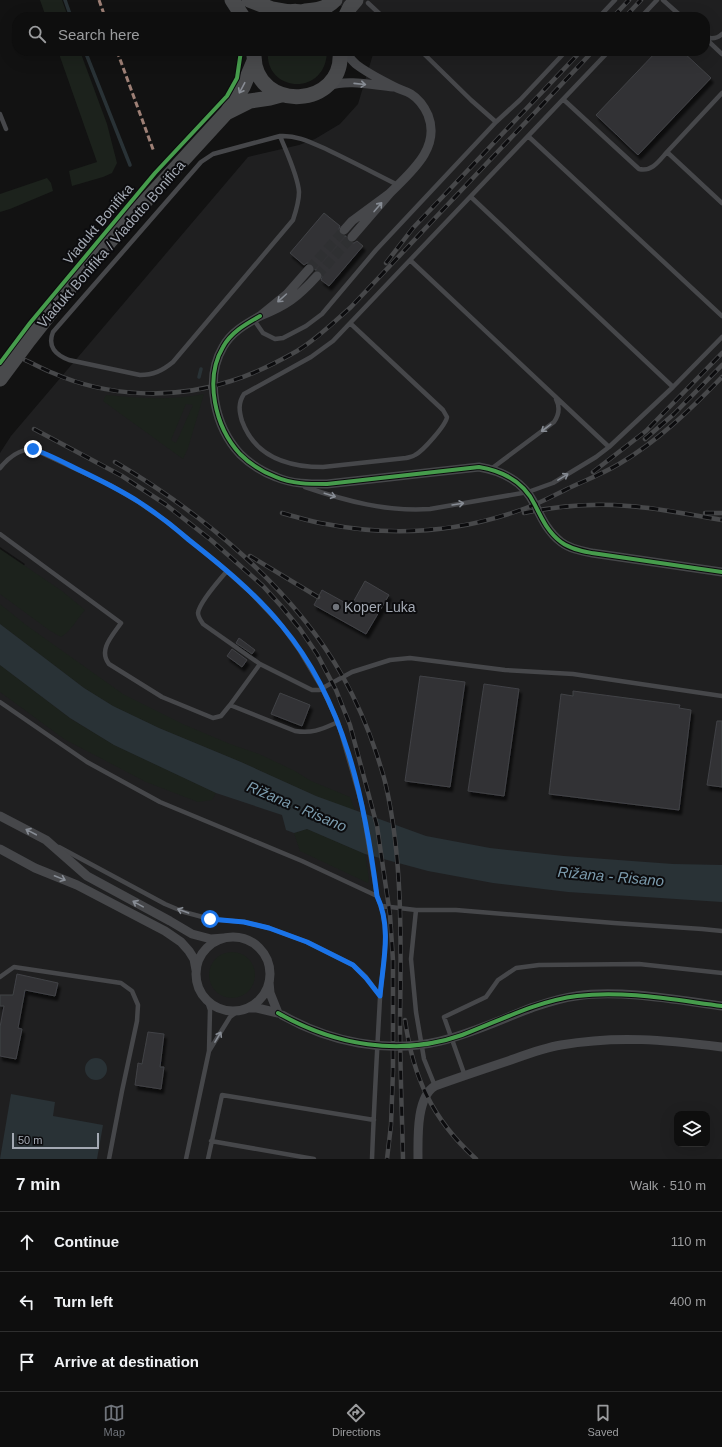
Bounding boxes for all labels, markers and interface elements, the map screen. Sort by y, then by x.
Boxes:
search box [12,12,710,56]
icon: search [26,23,48,45]
text: Search here [58,26,140,43]
one-way arrow [353,80,366,88]
one-way arrow [238,81,245,93]
street label: Viadukt Bonifika / Viadotto Bonifica [34,157,188,331]
street label: Viadukt Bonifika [60,180,136,267]
one-way arrow [373,202,382,212]
one-way arrow [277,294,288,303]
one-way arrow [540,424,551,432]
route end [24,440,42,458]
one-way arrow [557,472,569,480]
one-way arrow [323,492,336,499]
one-way arrow [451,500,464,508]
place label: Koper Luka [344,599,416,615]
marker: Koper Luka [331,602,341,612]
water label: Rižana - Risano [245,777,349,835]
one-way arrow [25,828,37,835]
water label: Rižana - Risano [557,863,665,889]
one-way arrow [54,875,66,882]
one-way arrow [132,899,144,907]
one-way arrow [176,907,189,914]
route start [201,910,219,928]
one-way arrow [214,1031,222,1043]
map controls [674,1111,710,1147]
button: layers [674,1111,710,1147]
scale bar [12,1131,99,1150]
text: 50 m [18,1134,42,1146]
text: 7 min [16,1175,60,1194]
text: Walk · 510 m [630,1178,706,1193]
icon: ahead [16,1231,38,1253]
text: Continue [54,1233,119,1250]
text: 110 m [671,1234,706,1249]
icon: left [16,1291,38,1313]
text: Turn left [54,1293,113,1310]
text: 400 m [670,1294,706,1309]
icon: arrive [16,1351,38,1373]
text: Arrive at destination [54,1353,199,1370]
tab: Map [103,1402,125,1438]
tab: Directions [332,1402,381,1438]
tab: Saved [587,1402,619,1438]

